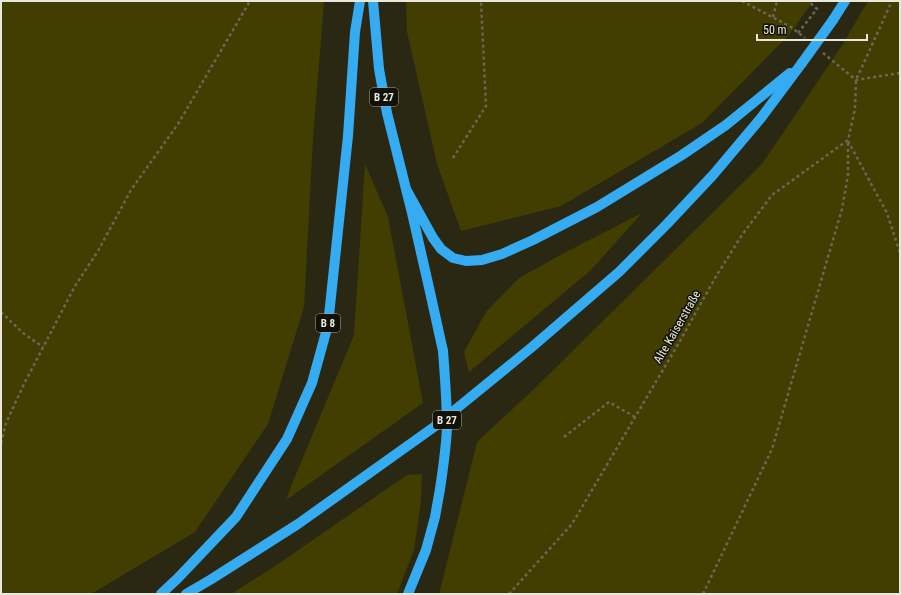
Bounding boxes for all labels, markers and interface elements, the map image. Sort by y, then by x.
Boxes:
scale bar [757,16,867,42]
text: 50 m [763,23,787,37]
road number: B 27 [370,88,398,106]
street label: Alte Kaiserstraße [651,288,704,366]
road number: B 8 [316,314,340,332]
road number: B 27 [433,411,461,429]

